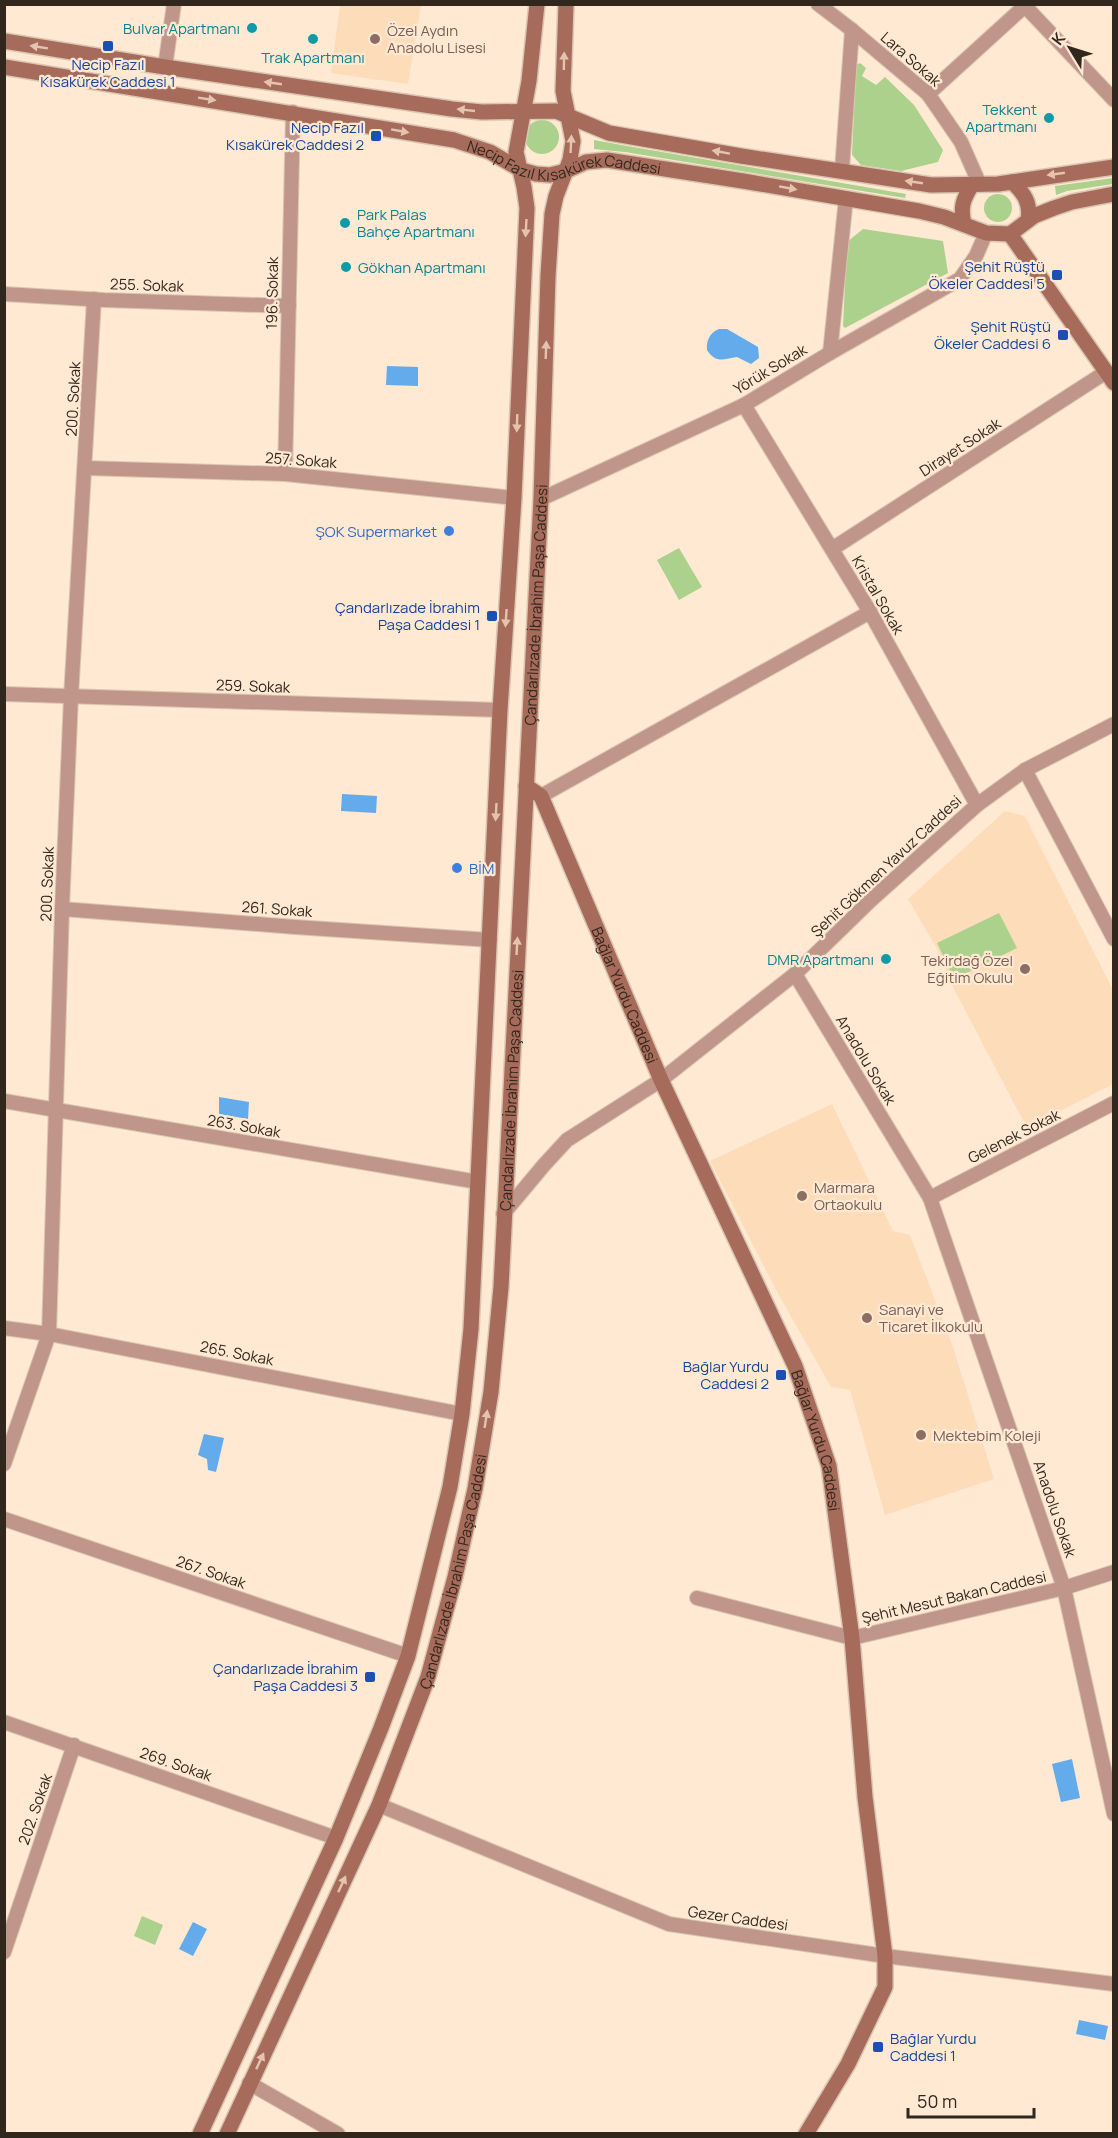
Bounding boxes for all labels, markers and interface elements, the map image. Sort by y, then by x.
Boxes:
place label: Bulvar Apartmanı [123,18,240,39]
north arrow [1040,18,1100,78]
place label: Özel Aydın Anadolu Lisesi [387,20,486,58]
marker: Bulvar Apartmanı [245,21,259,35]
street label: Lara Sokak [876,27,946,91]
text: K [1046,27,1070,50]
marker: Trak Apartmanı [306,32,320,46]
marker: Özel Aydın Anadolu Lisesi [368,32,382,46]
marker: Necip Fazıl Kısakürek Caddesi 1 [101,39,115,53]
one-way arrow [29,42,48,51]
place label: Trak Apartmanı [261,47,365,68]
one-way arrow [559,51,569,70]
place label: Necip Fazıl Kısakürek Caddesi 1 [40,54,176,92]
one-way arrow [264,78,283,87]
one-way arrow [198,95,217,104]
place label: Tekkent Apartmanı [965,99,1037,137]
one-way arrow [457,105,476,115]
marker: Tekkent Apartmanı [1042,111,1056,125]
place label: Necip Fazıl Kısakürek Caddesi 2 [226,117,364,155]
one-way arrow [391,126,410,135]
marker: Necip Fazıl Kısakürek Caddesi 2 [369,129,383,143]
one-way arrow [567,134,576,153]
street label: Necip Fazıl Kısakürek Caddesi [465,135,663,185]
one-way arrow [711,148,730,157]
one-way arrow [1046,170,1065,179]
one-way arrow [904,178,923,187]
one-way arrow [779,184,798,193]
place label: Park Palas Bahçe Apartmanı [357,204,475,242]
marker: Park Palas Bahçe Apartmanı [338,216,352,230]
one-way arrow [521,219,530,238]
street label: 196. Sokak [261,256,283,329]
place label: Şehit Rüştü Ökeler Caddesi 5 [929,256,1045,294]
place label: Gökhan Apartmanı [358,257,486,278]
marker: Gökhan Apartmanı [339,260,353,274]
marker: Şehit Rüştü Ökeler Caddesi 5 [1050,268,1064,282]
street label: 255. Sokak [110,273,185,297]
place label: Şehit Rüştü Ökeler Caddesi 6 [934,316,1051,354]
marker: Şehit Rüştü Ökeler Caddesi 6 [1056,328,1070,342]
street label: Yörük Sokak [729,339,811,399]
one-way arrow [541,341,551,360]
street label: 200. Sokak [61,360,85,437]
street label: Dirayet Sokak [915,412,1005,481]
one-way arrow [512,413,521,432]
street label: 257. Sokak [264,447,338,473]
street label: Çandarlızade İbrahim Paşa Caddesi [519,484,552,726]
place label: ŞOK Supermarket [316,521,437,542]
marker: ŞOK Supermarket [442,524,456,538]
street label: Kristal Sokak [847,552,909,639]
place label: Çandarlızade İbrahim Paşa Caddesi 1 [335,597,480,635]
one-way arrow [502,608,511,627]
marker: Çandarlızade İbrahim Paşa Caddesi 1 [485,609,499,623]
street label: 259. Sokak [215,674,291,698]
street label: Şehit Gökmen Yavuz Caddesi [806,790,966,942]
one-way arrow [491,803,500,822]
street label: 200. Sokak [35,846,59,922]
place label: BİM [469,858,494,879]
marker: BİM [450,861,464,875]
street label: 261. Sokak [241,896,314,922]
street label: Bağlar Yurdu Caddesi [587,923,663,1067]
one-way arrow [513,936,522,955]
place label: DMR Apartmanı [767,949,874,970]
place label: Tekirdağ Özel Eğitim Okulu [921,950,1013,988]
marker: DMR Apartmanı [879,952,893,966]
marker: Tekirdağ Özel Eğitim Okulu [1018,962,1032,976]
street label: Çandarlızade İbrahim Paşa Caddesi [494,969,528,1211]
street label: Anadolu Sokak [831,1011,901,1109]
street label: Gelenek Sokak [964,1104,1064,1168]
street label: 263. Sokak [206,1109,283,1143]
place label: Marmara Ortaokulu [814,1177,882,1215]
marker: Marmara Ortaokulu [795,1189,809,1203]
place label: Sanayi ve Ticaret İlkokulu [879,1299,983,1337]
marker: Sanayi ve Ticaret İlkokulu [860,1311,874,1325]
street label: 265. Sokak [198,1336,276,1371]
place label: Bağlar Yurdu Caddesi 2 [683,1356,769,1394]
street label: Bağlar Yurdu Caddesi [787,1367,845,1512]
marker: Bağlar Yurdu Caddesi 2 [774,1368,788,1382]
one-way arrow [482,1410,491,1429]
place label: Mektebim Koleji [933,1425,1041,1446]
marker: Mektebim Koleji [914,1428,928,1442]
street label: Çandarlızade İbrahim Paşa Caddesi [414,1452,491,1692]
street label: Anadolu Sokak [1029,1458,1082,1561]
street label: 267. Sokak [173,1550,249,1594]
street label: Şehit Mesut Bakan Caddesi [860,1566,1048,1628]
place label: Çandarlızade İbrahim Paşa Caddesi 3 [213,1658,358,1696]
marker: Çandarlızade İbrahim Paşa Caddesi 3 [363,1670,377,1684]
street label: 269. Sokak [137,1742,215,1786]
street label: 202. Sokak [13,1770,57,1848]
one-way arrow [337,1875,347,1893]
street label: Gezer Caddesi [687,1901,789,1935]
place label: Bağlar Yurdu Caddesi 1 [890,2028,976,2066]
marker: Bağlar Yurdu Caddesi 1 [871,2040,885,2054]
one-way arrow [255,2053,264,2070]
scale bar [908,2081,1034,2119]
text: 50 m [917,2089,957,2113]

